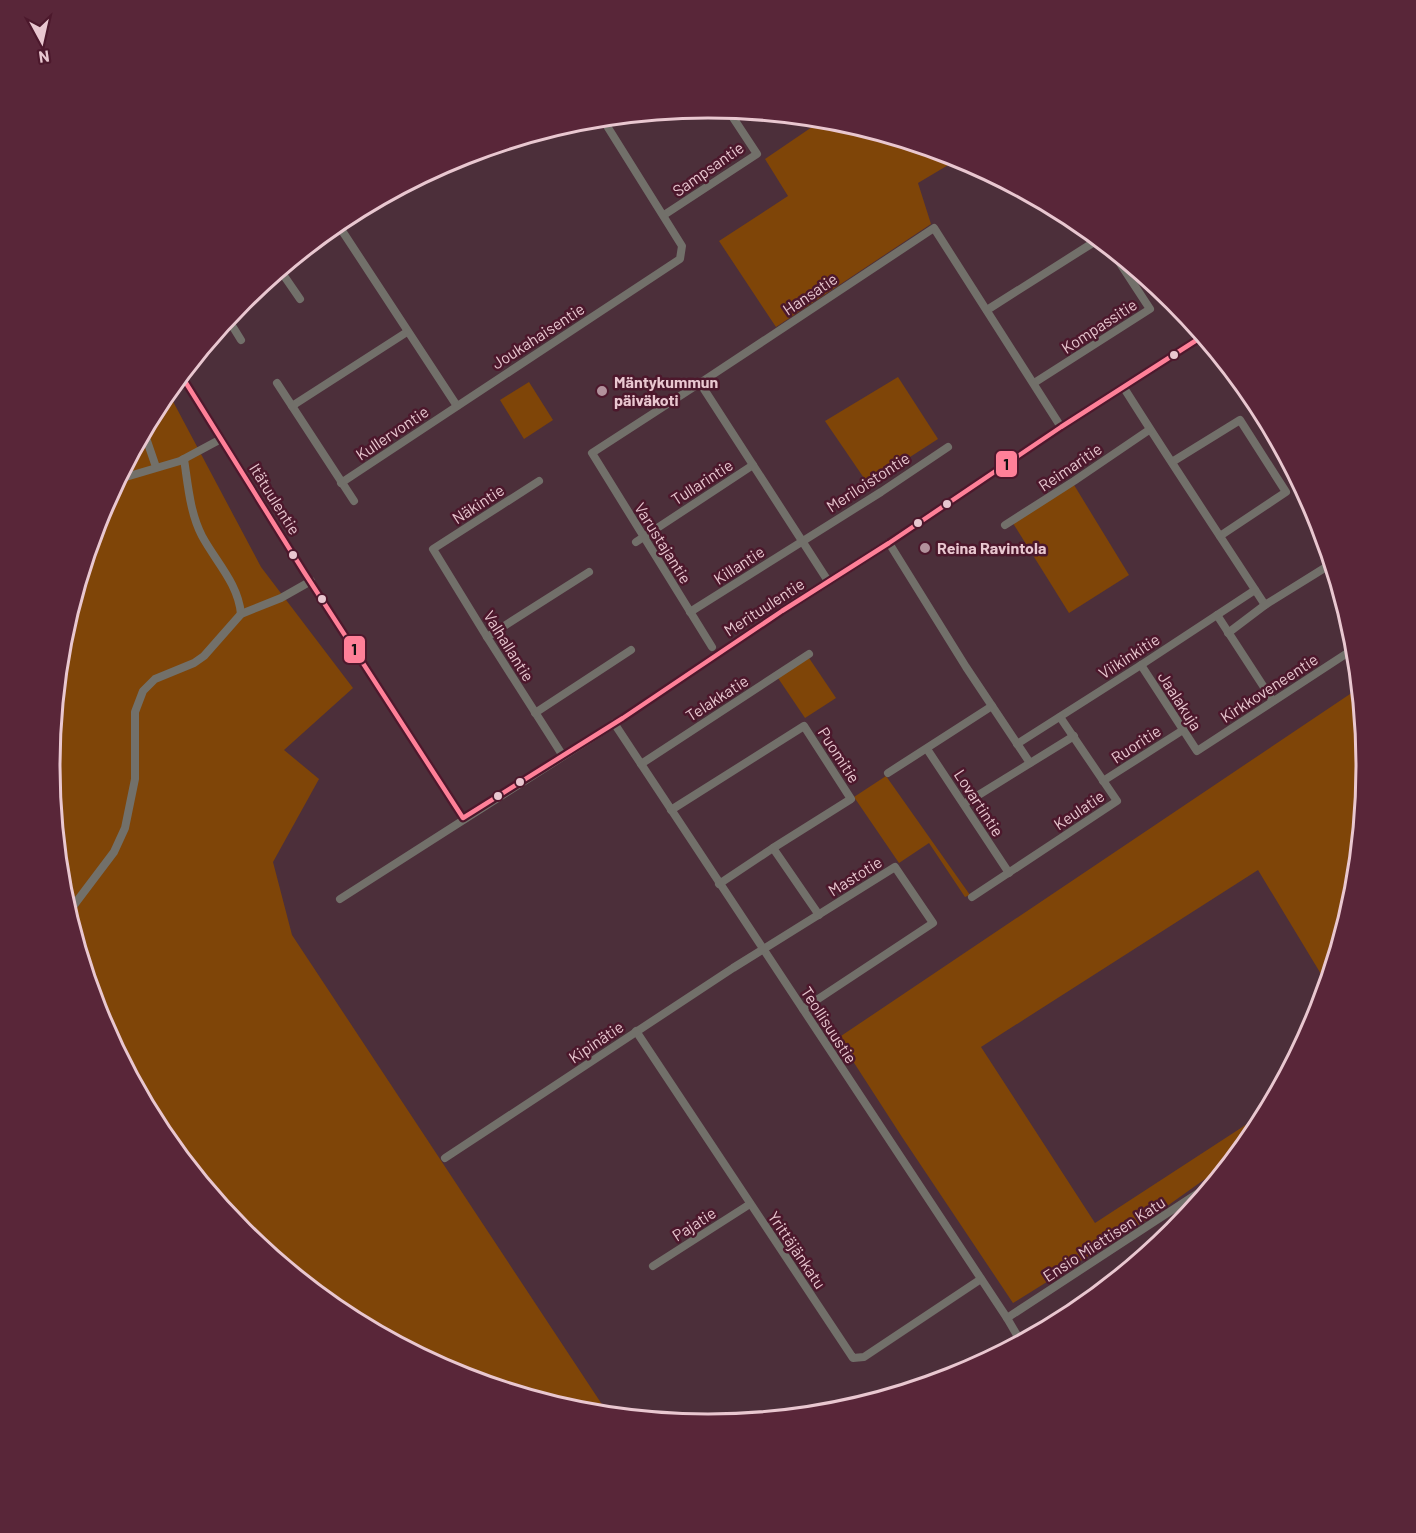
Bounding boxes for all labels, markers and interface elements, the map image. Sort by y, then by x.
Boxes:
north arrow [12,12,72,72]
text: N [38,47,51,67]
street label: Sampsantie [668,137,747,200]
street label: Hansatie [779,269,841,319]
street label: Kompassitie [1057,294,1140,357]
street label: Joukahaisentie [488,299,588,373]
unlabelled marker [1168,349,1180,361]
place label: Mäntykummun päiväkoti [614,372,718,409]
marker: Mäntykummun päiväkoti [595,384,609,398]
street label: Kullervontie [352,401,432,464]
street label: Reimaritie [1035,439,1105,495]
street label: Meriloistontie [823,448,913,516]
line badge: 1 [995,450,1018,478]
text: 1 [1003,454,1009,473]
street label: Tullarintie [667,455,736,508]
street label: Itätuulentie [246,460,305,538]
street label: Näkintie [448,480,507,527]
unlabelled marker [941,498,953,510]
street label: Varustajantie [631,499,696,587]
unlabelled marker [912,517,924,529]
place label: Reina Ravintola [937,538,1046,557]
street label: Killantie [710,541,768,588]
marker: Reina Ravintola [918,541,932,555]
unlabelled marker [287,549,299,561]
street label: Merituulentie [720,574,808,640]
unlabelled marker [316,593,328,605]
street label: Valhallantie [480,607,539,685]
street label: Viikinkitie [1095,629,1163,682]
line badge: 1 [343,635,366,664]
text: 1 [351,639,357,658]
street label: Kirkkoveneentie [1216,649,1321,726]
street label: Jaalakuja [1154,668,1206,734]
street label: Telakkatie [682,670,752,725]
street label: Ruoritie [1107,721,1164,767]
street label: Puomitie [814,723,864,786]
street label: Lovartintie [951,766,1008,840]
unlabelled marker [514,776,526,788]
street label: Keulatie [1050,786,1108,833]
unlabelled marker [492,790,504,802]
street label: Mastotie [824,852,885,900]
street label: Teollisuustie [798,983,861,1067]
street label: Kipinätie [565,1016,627,1067]
street label: Ensio Miettisen Katu [1039,1192,1168,1285]
street label: Pajatie [668,1203,719,1245]
street label: Yrittäjänkatu [765,1207,830,1292]

